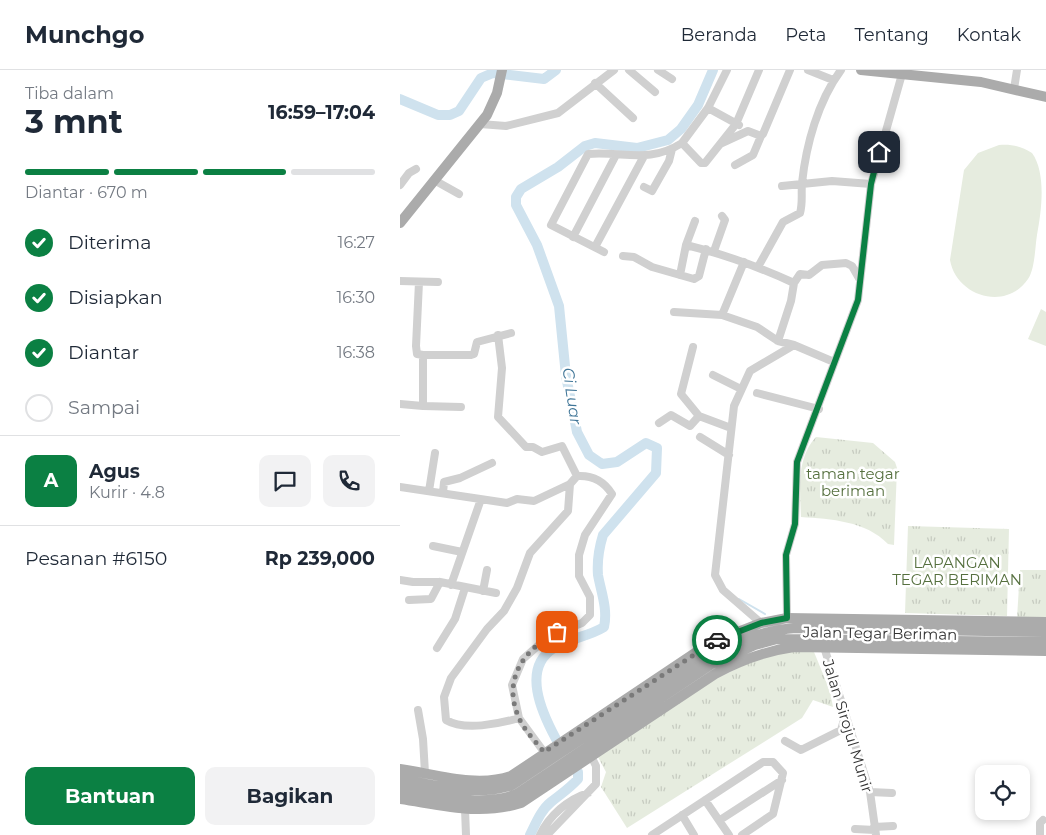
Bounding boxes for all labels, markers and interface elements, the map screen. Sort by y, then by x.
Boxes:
text: Munchgo [25,20,144,49]
text: Beranda [681,24,757,46]
text: Peta [785,24,826,46]
text: Tentang [854,24,929,46]
text: Kontak [957,24,1021,46]
text: Tiba dalam [25,84,114,103]
text: 16:59–17:04 [268,101,375,124]
text: 3 mnt [25,102,123,141]
pin [858,131,900,173]
icon: home [865,138,893,166]
text: Diantar · 670 m [25,183,148,202]
icon: check [25,229,53,257]
text: Diterima [68,231,151,254]
text: 16:27 [338,233,375,252]
icon: check [25,284,53,312]
text: Disiapkan [68,286,163,309]
text: 16:30 [336,288,375,307]
icon: check [25,339,53,367]
text: Diantar [68,341,139,364]
text: 16:38 [337,343,375,362]
water label: Ci Luar [559,366,585,426]
text: Sampai [68,396,140,419]
button: chat [259,455,311,507]
button: phone [323,455,375,507]
text: Agus [89,460,140,483]
park label: taman tegar beriman [806,464,900,500]
text: A [44,469,58,492]
text: Kurir · 4.8 [89,483,165,502]
text: Pesanan #6150 [25,547,167,570]
text: Rp 239,000 [265,547,375,570]
park label: LAPANGAN TEGAR BERIMAN [892,553,1022,589]
pin [536,611,578,653]
courier [692,615,742,665]
icon: bag [543,618,571,646]
street label: Jalan Tegar Beriman [802,622,957,644]
icon: car [703,626,731,654]
street label: Jalan Sirojul Munir [818,656,877,795]
map controls [975,765,1030,820]
button: locate [975,765,1030,820]
button: Bantuan [25,767,195,825]
button: Bagikan [205,767,375,825]

